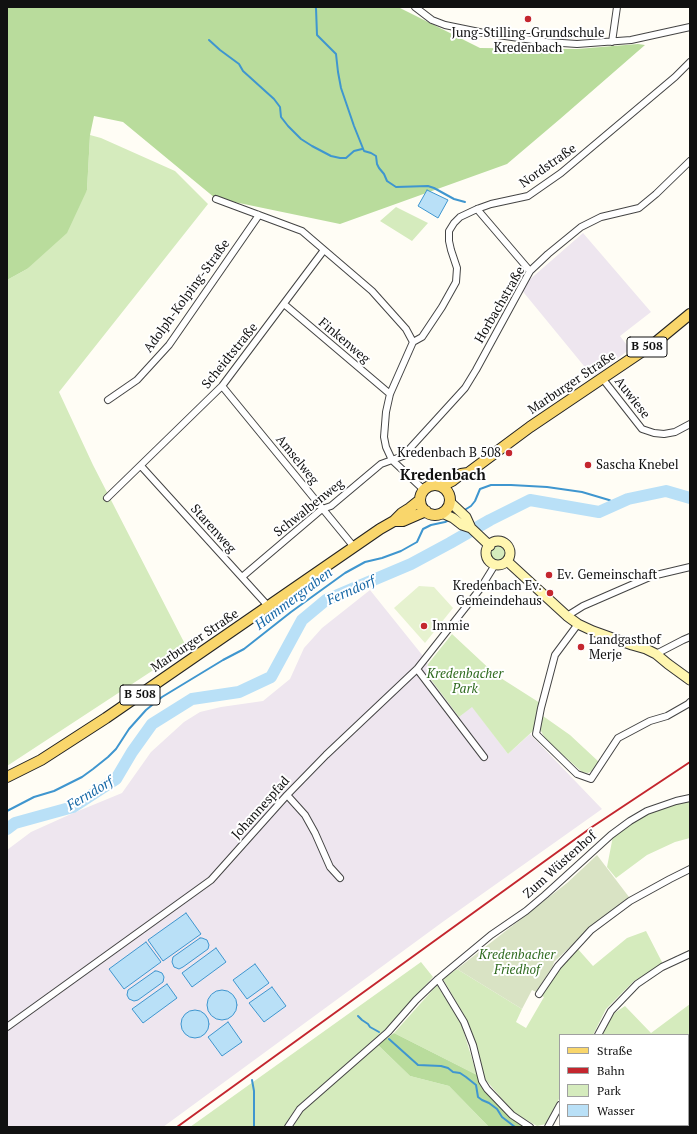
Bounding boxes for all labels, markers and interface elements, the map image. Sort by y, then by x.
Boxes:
marker: Jung-Stilling-Grundschule Kredenbach [523,14,533,24]
place label: Jung-Stilling-Grundschule Kredenbach [451,25,605,56]
street label: Nordstraße [517,141,579,191]
street label: Adolph-Kolping-Straße [141,236,233,356]
street label: Horbachstraße [472,264,528,346]
street label: Finkenweg [315,315,373,367]
street label: Scheidtstraße [199,320,261,392]
road number: B 508 [627,337,667,357]
street label: Marburger Straße [525,348,619,418]
street label: Auwiese [611,374,653,422]
street label: Amselweg [272,432,322,488]
place label: Kredenbach B 508 [397,445,501,461]
marker: Kredenbach B 508 [504,448,514,458]
place label: Sascha Knebel [596,457,679,473]
marker: Sascha Knebel [583,460,593,470]
district label: Kredenbach [400,467,486,485]
street label: Schwalbenweg [271,476,347,540]
street label: Starenweg [187,501,239,557]
water label: Hammergraben [252,564,336,634]
place label: Ev. Gemeinschaft [557,567,657,583]
marker: Ev. Gemeinschaft [544,570,554,580]
water label: Ferndorf [324,573,378,609]
place label: Kredenbach Ev. Gemeindehaus [453,578,542,609]
marker: Kredenbach Ev. Gemeindehaus [545,588,555,598]
street label: Marburger Straße [148,606,242,676]
place label: Immie [432,618,469,634]
marker: Immie [419,621,429,631]
place label: Landgasthof Merje [589,632,661,663]
marker: Landgasthof Merje [576,642,586,652]
park label: Kredenbacher Park [427,666,503,697]
road number: B 508 [120,685,160,705]
street label: Johannespfad [229,773,293,843]
water label: Ferndorf [64,774,116,814]
street label: Zum Wüstenhof [520,828,600,902]
park label: Kredenbacher Friedhof [479,947,555,978]
legend [559,1034,689,1126]
text: Straße [597,1043,632,1058]
text: Bahn [597,1063,625,1078]
text: Park [597,1083,621,1098]
text: Wasser [597,1103,635,1118]

